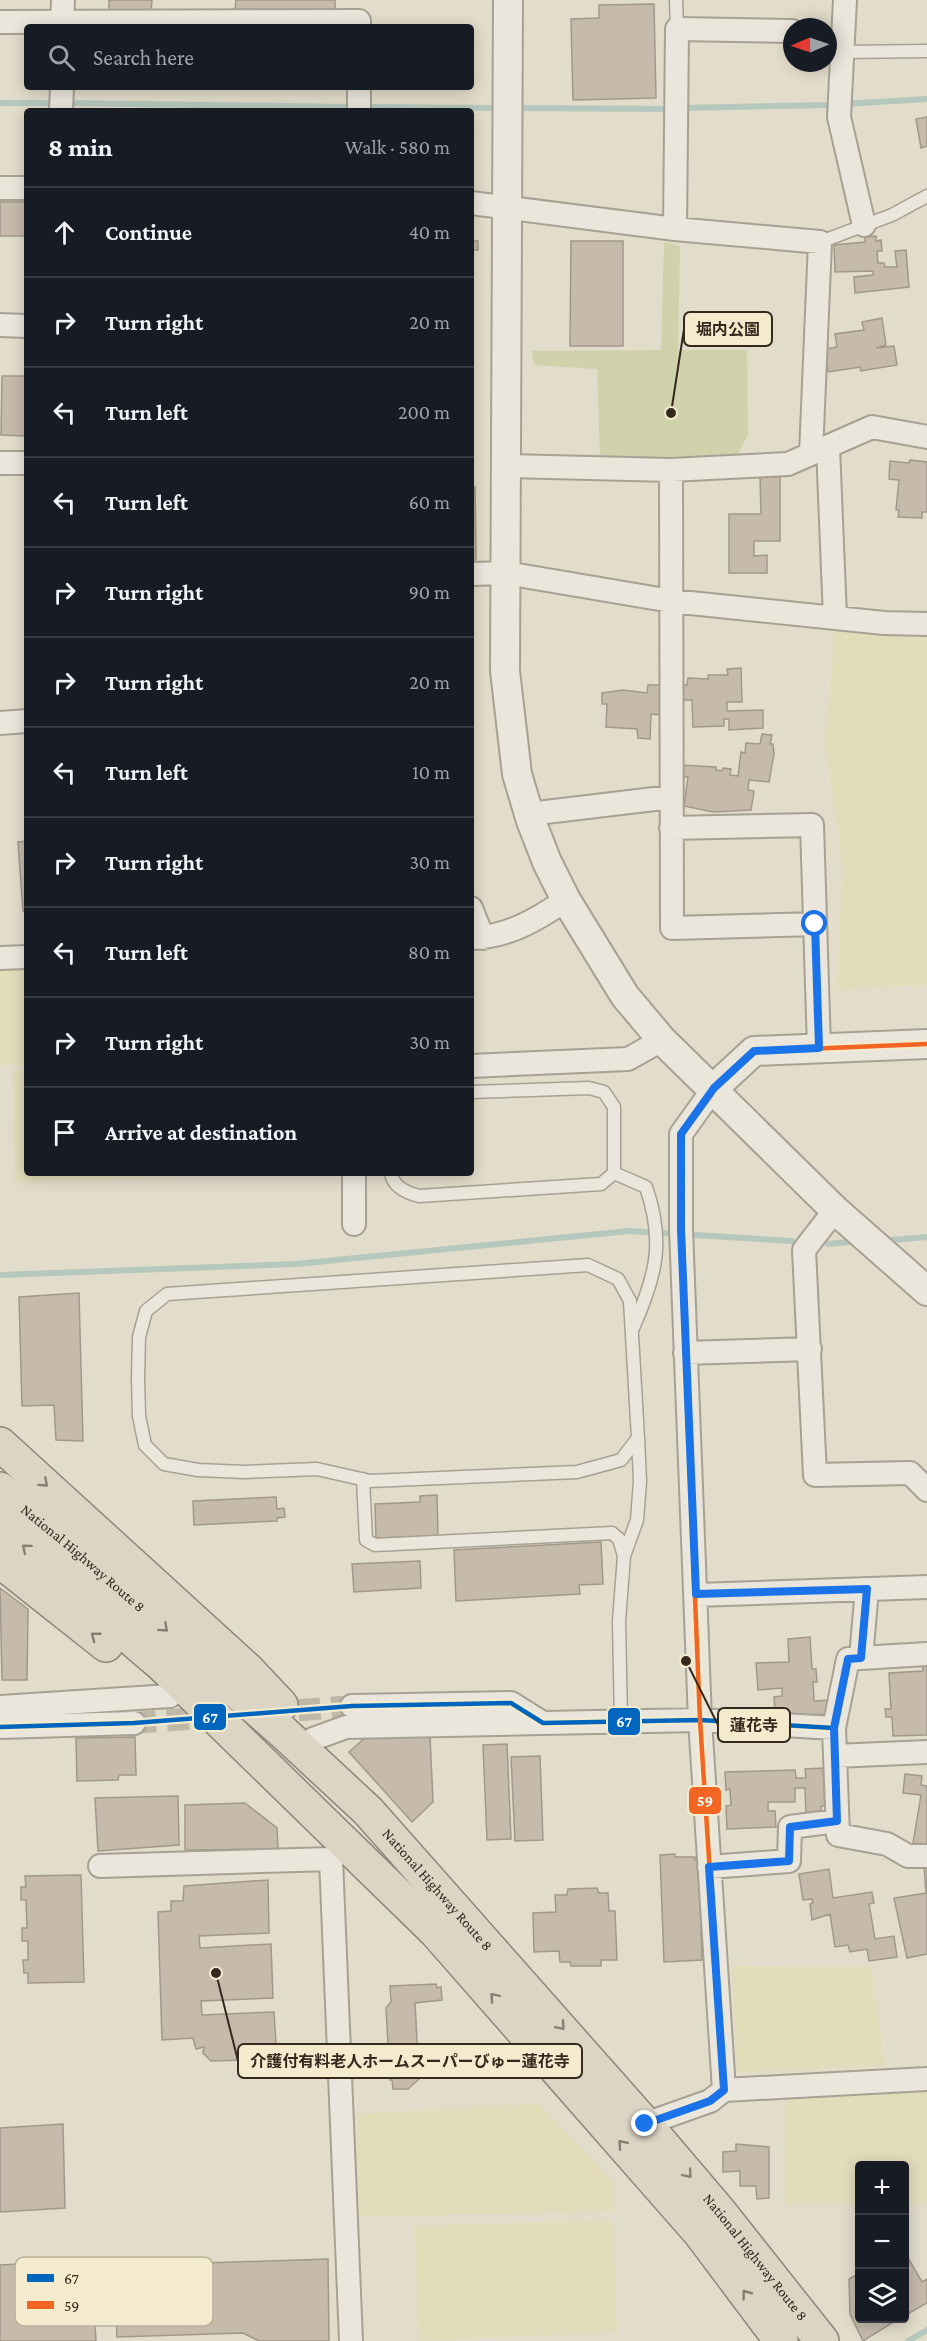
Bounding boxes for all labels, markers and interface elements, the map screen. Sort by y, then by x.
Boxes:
north arrow [783,18,837,72]
search box [24,24,474,90]
icon: search [45,41,78,74]
text: Search here [93,45,194,70]
text: 8 min [48,133,113,162]
text: Walk · 580 m [345,136,450,158]
icon: ahead [48,216,81,249]
text: Continue [105,220,192,245]
text: 40 m [409,221,450,243]
icon: right [48,306,81,339]
text: Turn right [105,310,203,335]
text: 20 m [409,311,450,333]
callout: 堀内公園 [684,312,772,346]
text: 堀内公園 [696,321,760,338]
icon: left [48,396,81,429]
text: Turn left [105,400,188,425]
text: 200 m [398,401,450,423]
icon: left [48,486,81,519]
text: Turn left [105,490,188,515]
text: 60 m [409,491,450,513]
icon: right [48,576,81,609]
text: Turn right [105,580,203,605]
text: 90 m [409,581,450,603]
icon: right [48,666,81,699]
text: Turn right [105,670,203,695]
text: 20 m [409,671,450,693]
icon: left [48,756,81,789]
text: Turn left [105,760,188,785]
text: 10 m [412,761,450,783]
icon: right [48,846,81,879]
text: Turn right [105,850,203,875]
text: 30 m [409,851,450,873]
route start [801,910,827,936]
icon: left [48,936,81,969]
text: Turn left [105,940,188,965]
text: 80 m [408,941,450,963]
icon: right [48,1026,81,1059]
text: Turn right [105,1030,203,1055]
text: 30 m [409,1031,450,1053]
icon: arrive [48,1116,81,1149]
text: Arrive at destination [105,1120,297,1145]
one-way arrow [37,1476,47,1487]
street label: National Highway Route 8 [18,1501,148,1615]
one-way arrow [22,1545,33,1556]
one-way arrow [158,1621,168,1632]
one-way arrow [91,1633,102,1644]
line badge: 67 [193,1703,227,1731]
line badge: 67 [607,1707,641,1736]
callout: 蓮花寺 [718,1708,790,1742]
text: 67 [202,1709,218,1726]
text: 67 [616,1713,632,1730]
text: 蓮花寺 [730,1717,778,1734]
line badge: 59 [688,1786,722,1815]
text: 59 [697,1792,713,1809]
street label: National Highway Route 8 [379,1825,496,1954]
one-way arrow [490,1993,501,2004]
one-way arrow [553,2019,564,2030]
callout: 介護付有料老人ホームスーパーびゅー蓮花寺 [238,2044,582,2078]
text: 介護付有料老人ホームスーパーびゅー蓮花寺 [250,2052,570,2070]
route end [631,2110,657,2136]
one-way arrow [618,2140,629,2151]
map controls [855,2161,909,2323]
button: + [855,2161,909,2215]
one-way arrow [681,2167,692,2178]
street label: National Highway Route 8 [700,2191,811,2324]
button: − [855,2215,909,2269]
legend [15,2257,213,2326]
button: layers [855,2269,909,2323]
text: 67 [64,2270,80,2287]
one-way arrow [742,2290,753,2301]
text: 59 [64,2297,79,2314]

